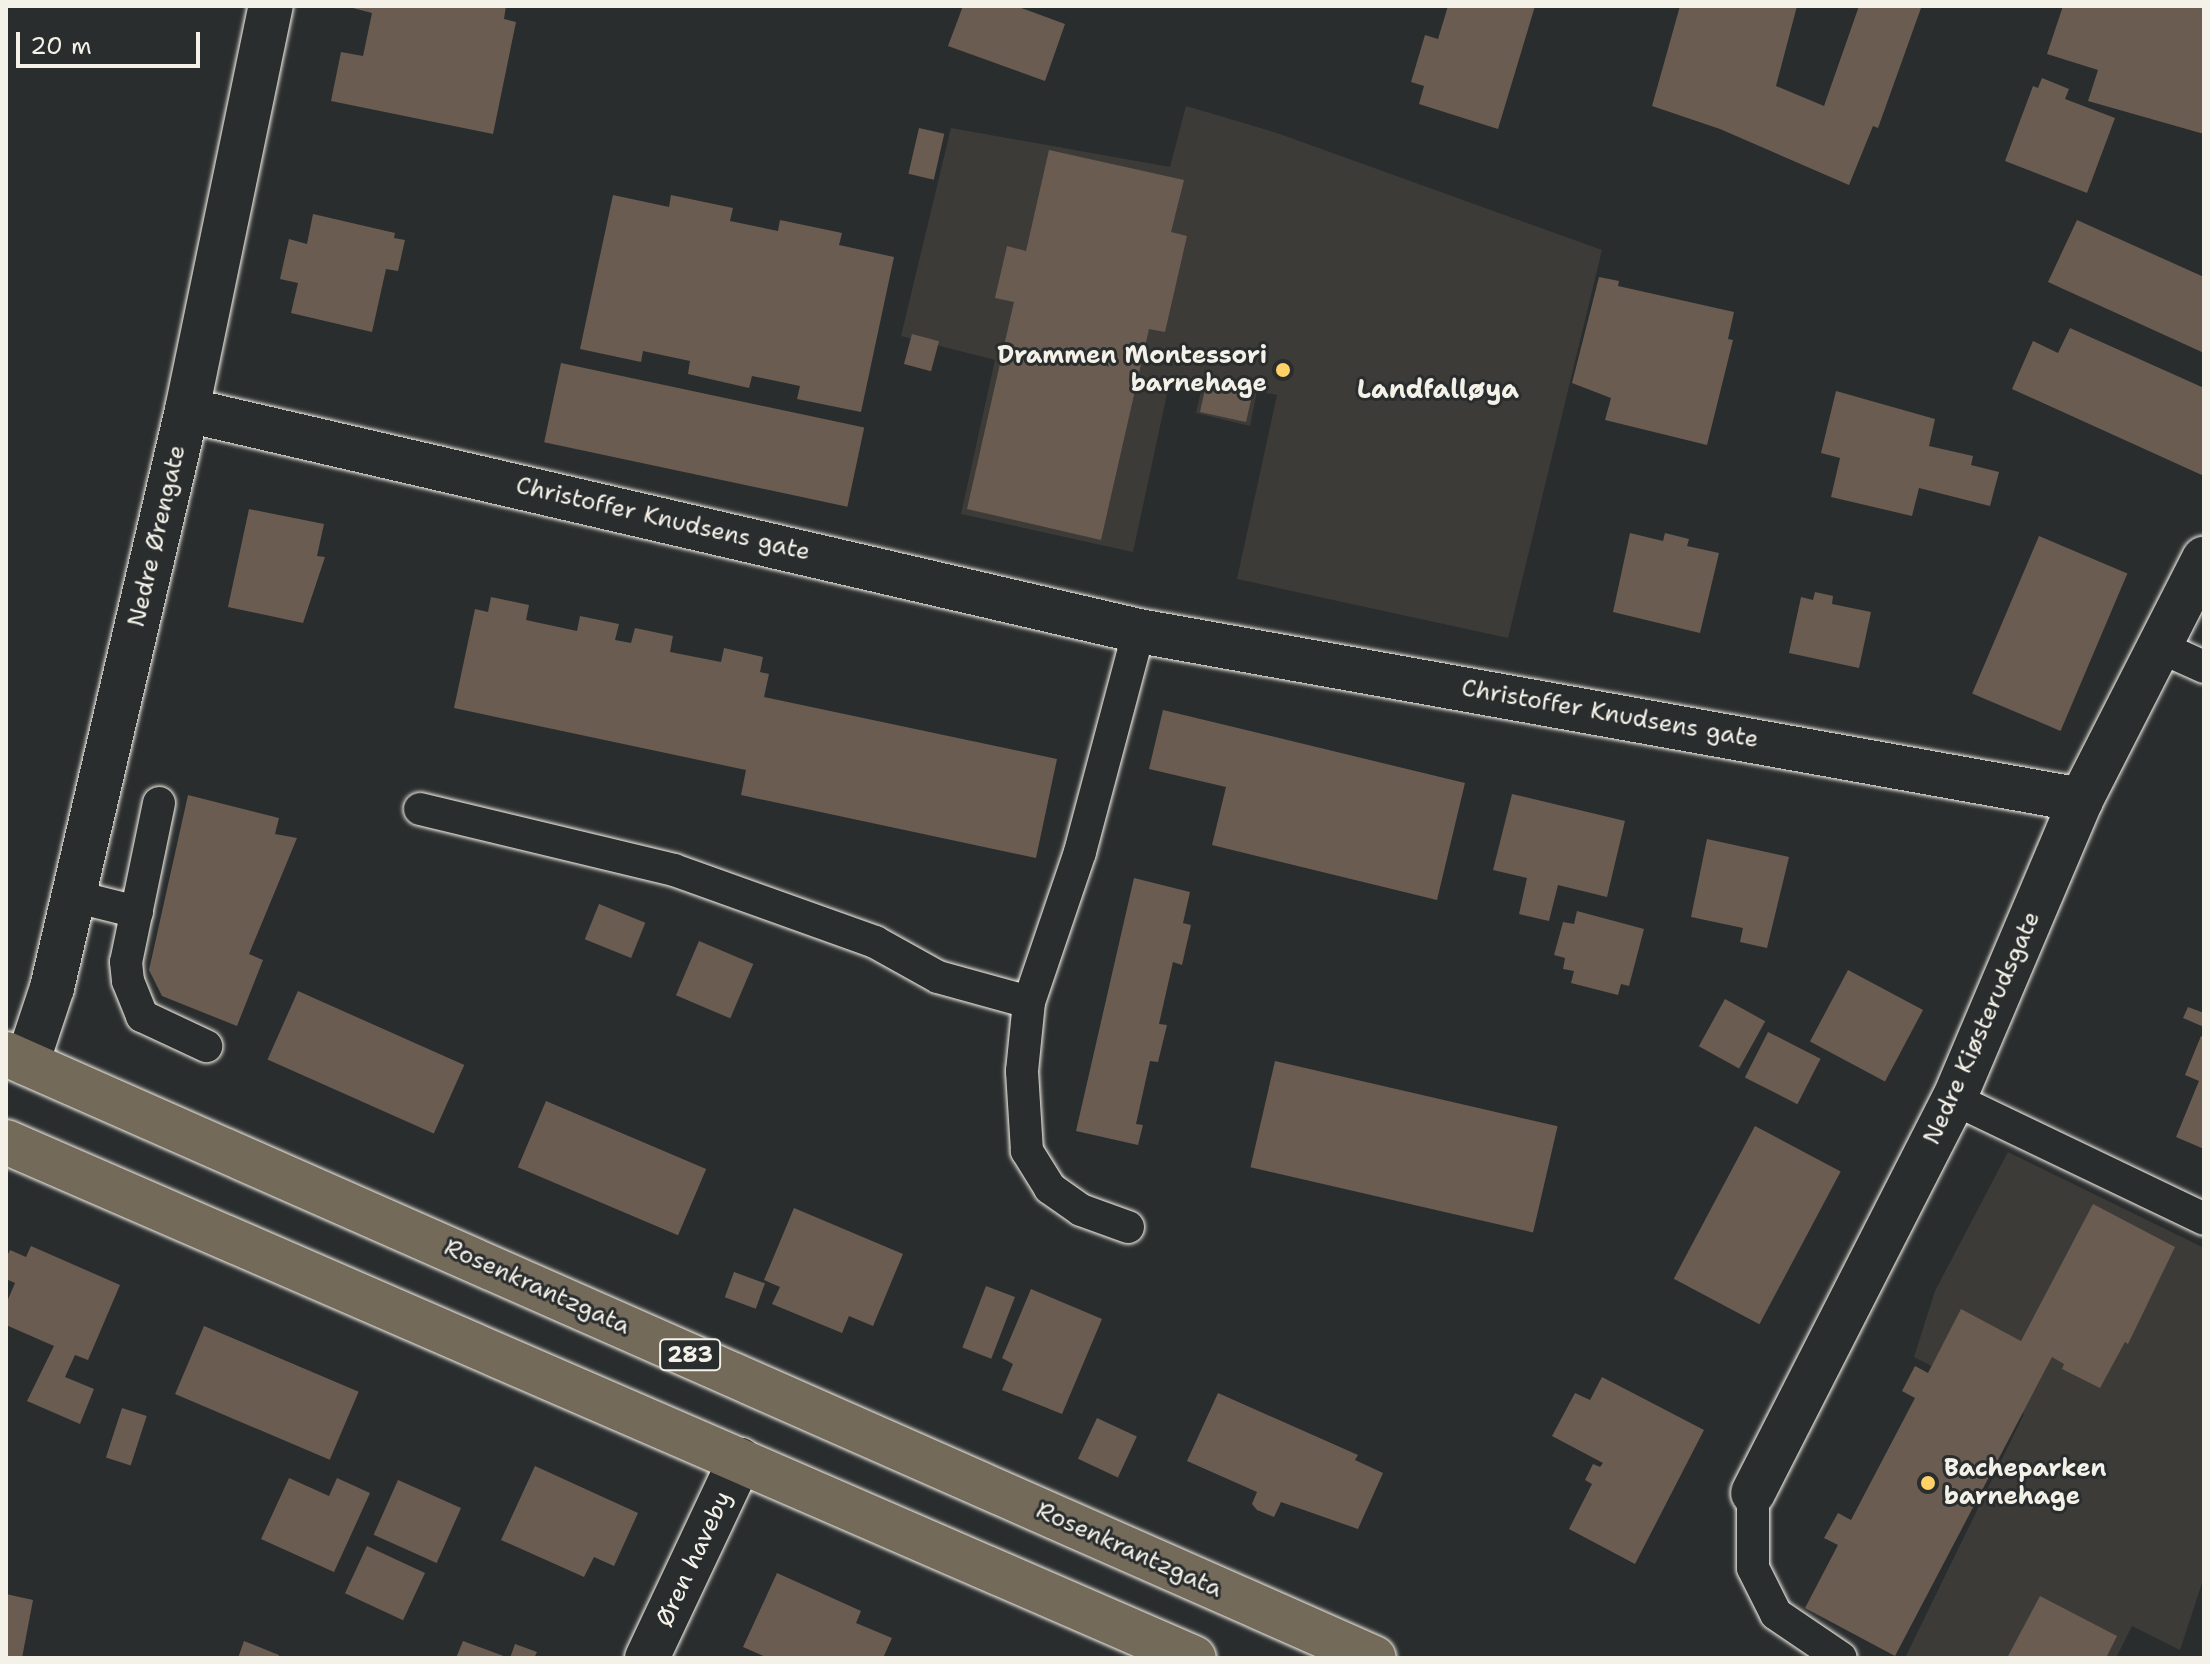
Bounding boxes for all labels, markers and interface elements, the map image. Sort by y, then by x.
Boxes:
scale bar [20,16,204,66]
text: 20 m [30,30,92,62]
place label: Drammen Montessori barnehage [997,342,1267,398]
marker: Drammen Montessori barnehage [1274,361,1292,379]
district label: Landfalløya [1357,373,1519,405]
street label: Nedre Ørengate [122,442,192,630]
street label: Christoffer Knudsens gate [513,471,813,567]
street label: Christoffer Knudsens gate [1459,674,1761,754]
street label: Nedre Kiøsterudsgate [1918,907,2046,1149]
street label: Rosenkrantzgata [440,1233,634,1341]
road number: 283 [658,1337,722,1373]
place label: Bacheparken barnehage [1944,1455,2106,1511]
marker: Bacheparken barnehage [1919,1474,1937,1492]
street label: Øren haveby [650,1487,738,1631]
street label: Rosenkrantzgata [1032,1496,1226,1604]

